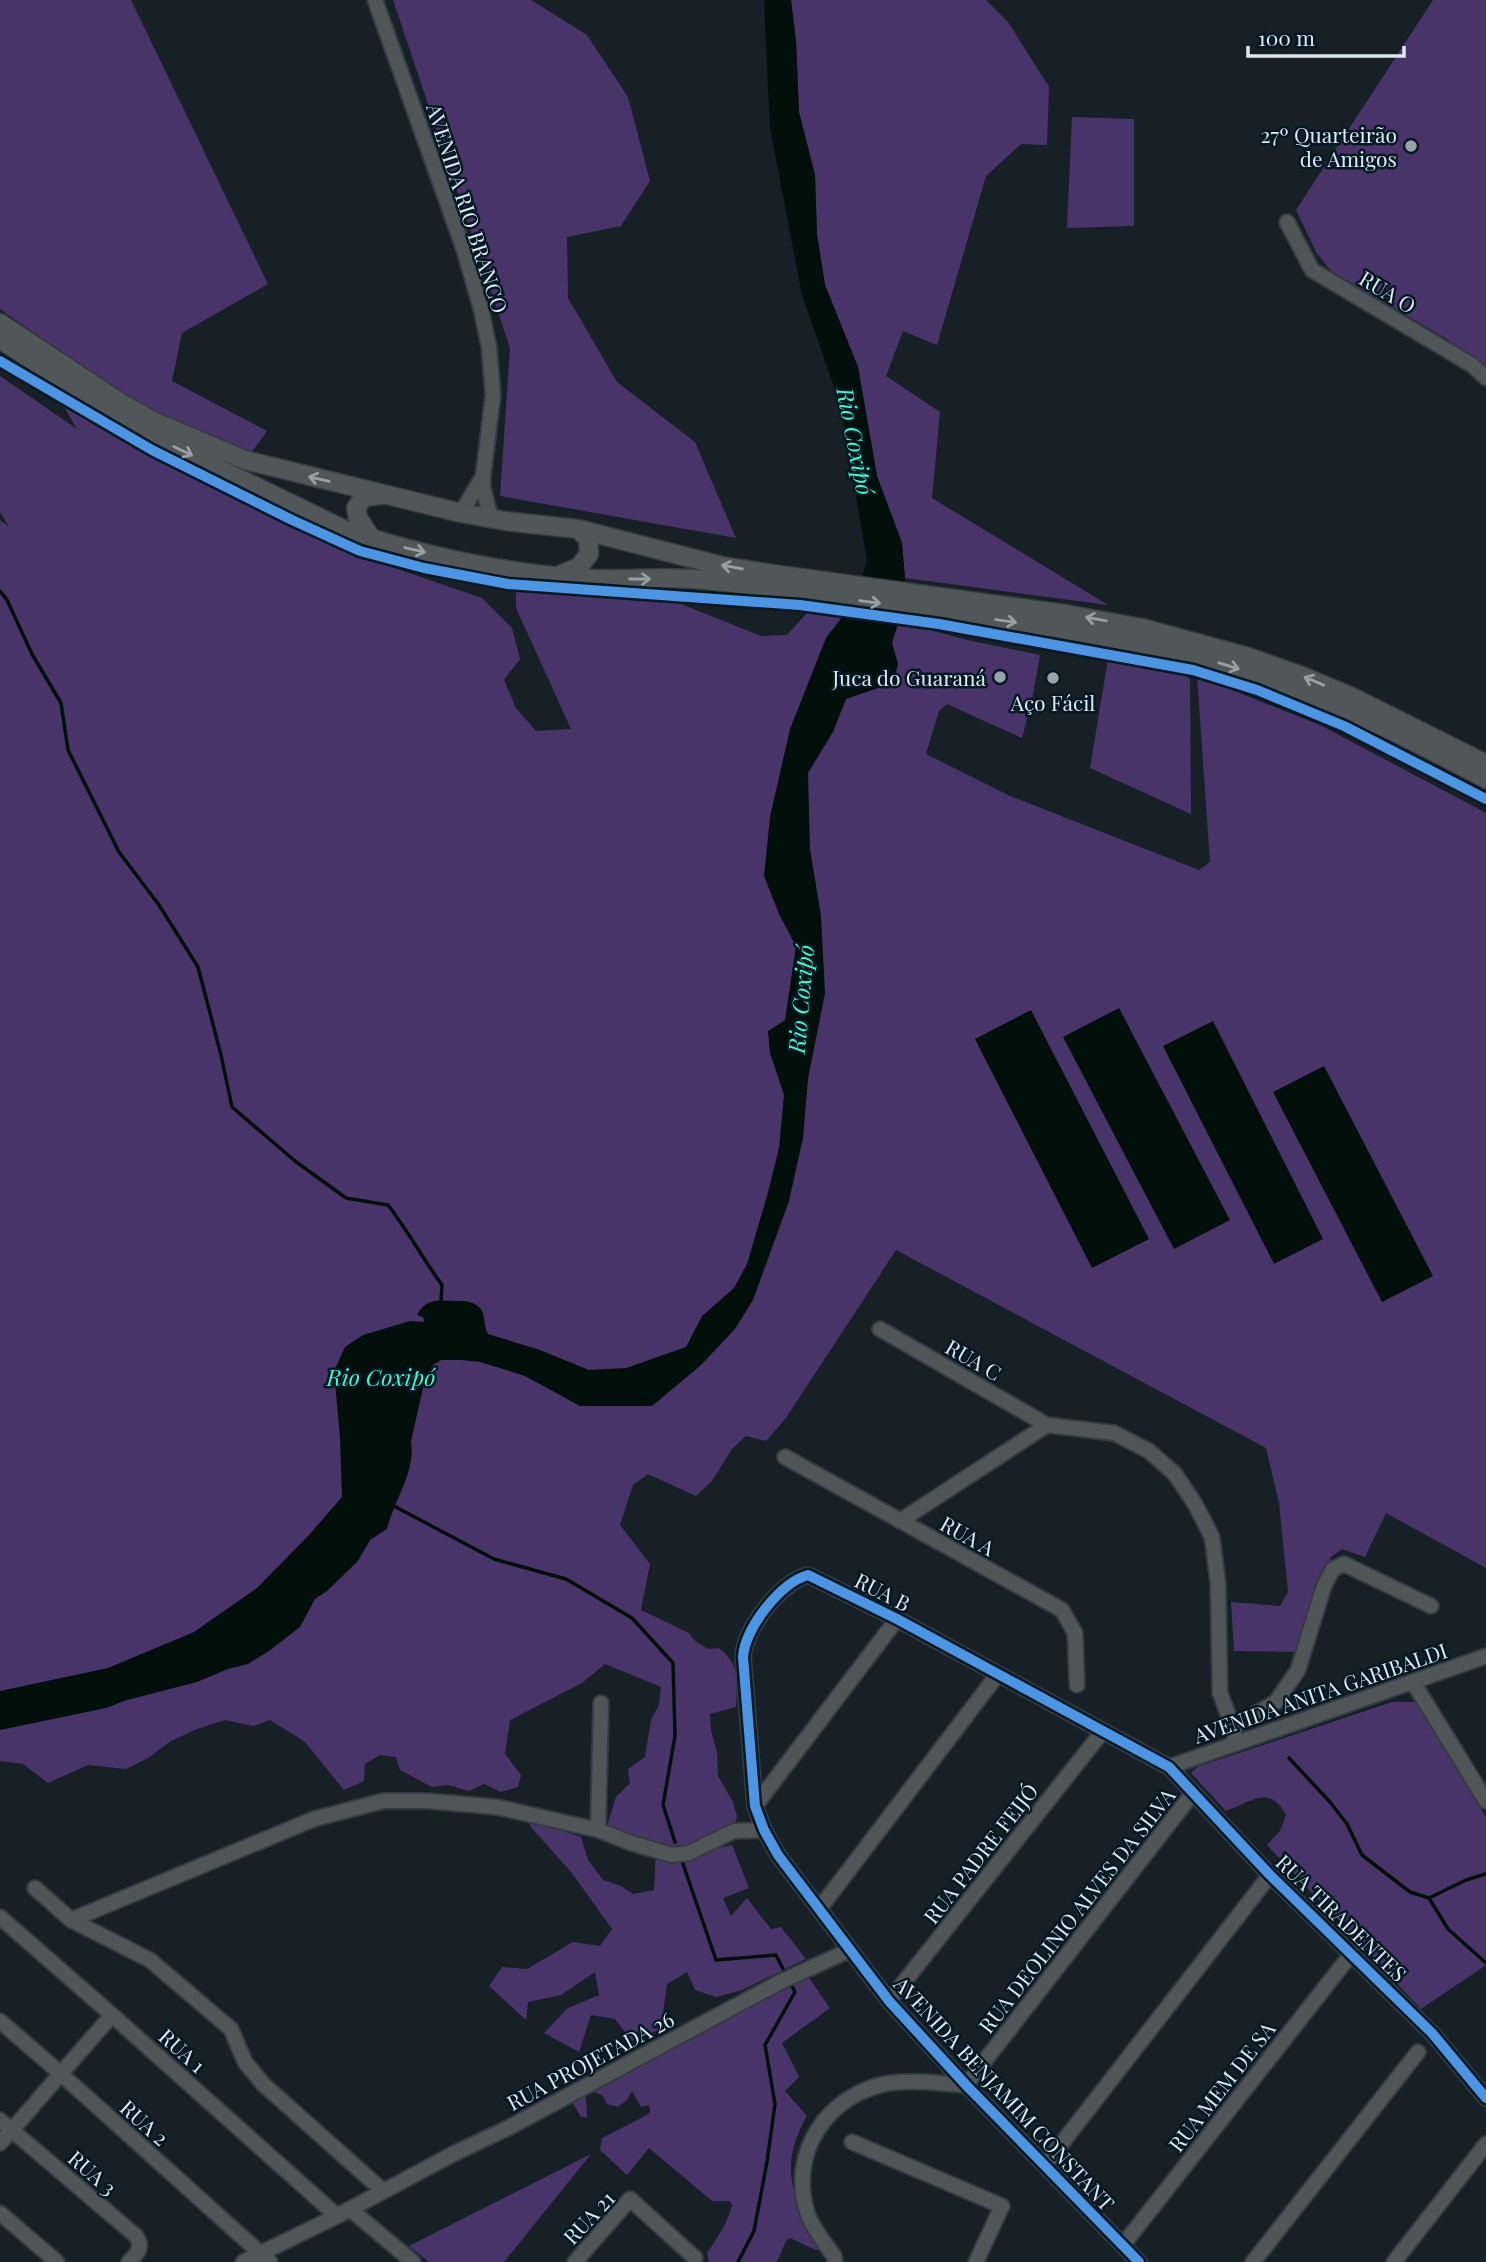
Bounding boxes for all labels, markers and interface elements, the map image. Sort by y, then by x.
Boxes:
scale bar [1248,14,1404,58]
text: 100 m [1258,23,1315,51]
street label: AVENIDA RIO BRANCO [421,99,515,316]
place label: 27º Quarteirão de Amigos [1261,120,1397,172]
marker: 27º Quarteirão de Amigos [1403,138,1419,154]
street label: RUA O [1355,263,1421,319]
water label: Rio Coxipó [830,384,882,498]
one-way arrow [172,445,193,459]
one-way arrow [309,471,331,484]
one-way arrow [403,544,426,557]
one-way arrow [721,560,744,573]
one-way arrow [628,572,651,586]
one-way arrow [858,596,881,609]
one-way arrow [1085,612,1108,626]
one-way arrow [994,614,1017,627]
one-way arrow [1218,661,1240,674]
place label: Juca do Guaraná [831,663,987,691]
marker: Juca do Guaraná [992,669,1008,685]
marker: Aço Fácil [1045,670,1061,686]
one-way arrow [1304,674,1326,687]
place label: Aço Fácil [1010,688,1095,716]
water label: Rio Coxipó [780,943,820,1056]
street label: RUA C [941,1332,1007,1386]
water label: Rio Coxipó [326,1361,436,1392]
street label: RUA A [936,1509,1001,1562]
street label: RUA B [850,1565,916,1617]
street label: AVENIDA ANITA GARIBALDI [1189,1635,1451,1749]
street label: RUA PADRE FEIJÓ [916,1777,1044,1929]
street label: RUA DEOLINIO ALVES DA SILVA [971,1781,1181,2038]
street label: RUA TIRADENTES [1271,1847,1413,1987]
street label: AVENIDA BENJAMIM CONSTANT [888,1969,1121,2216]
street label: RUA PROJETADA 26 [501,2004,679,2116]
street label: RUA MEM DE SA [1161,2015,1281,2157]
street label: RUA 1 [154,2022,212,2078]
street label: RUA 2 [115,2093,175,2151]
street label: RUA 3 [63,2143,123,2201]
street label: RUA 21 [556,2184,620,2250]

